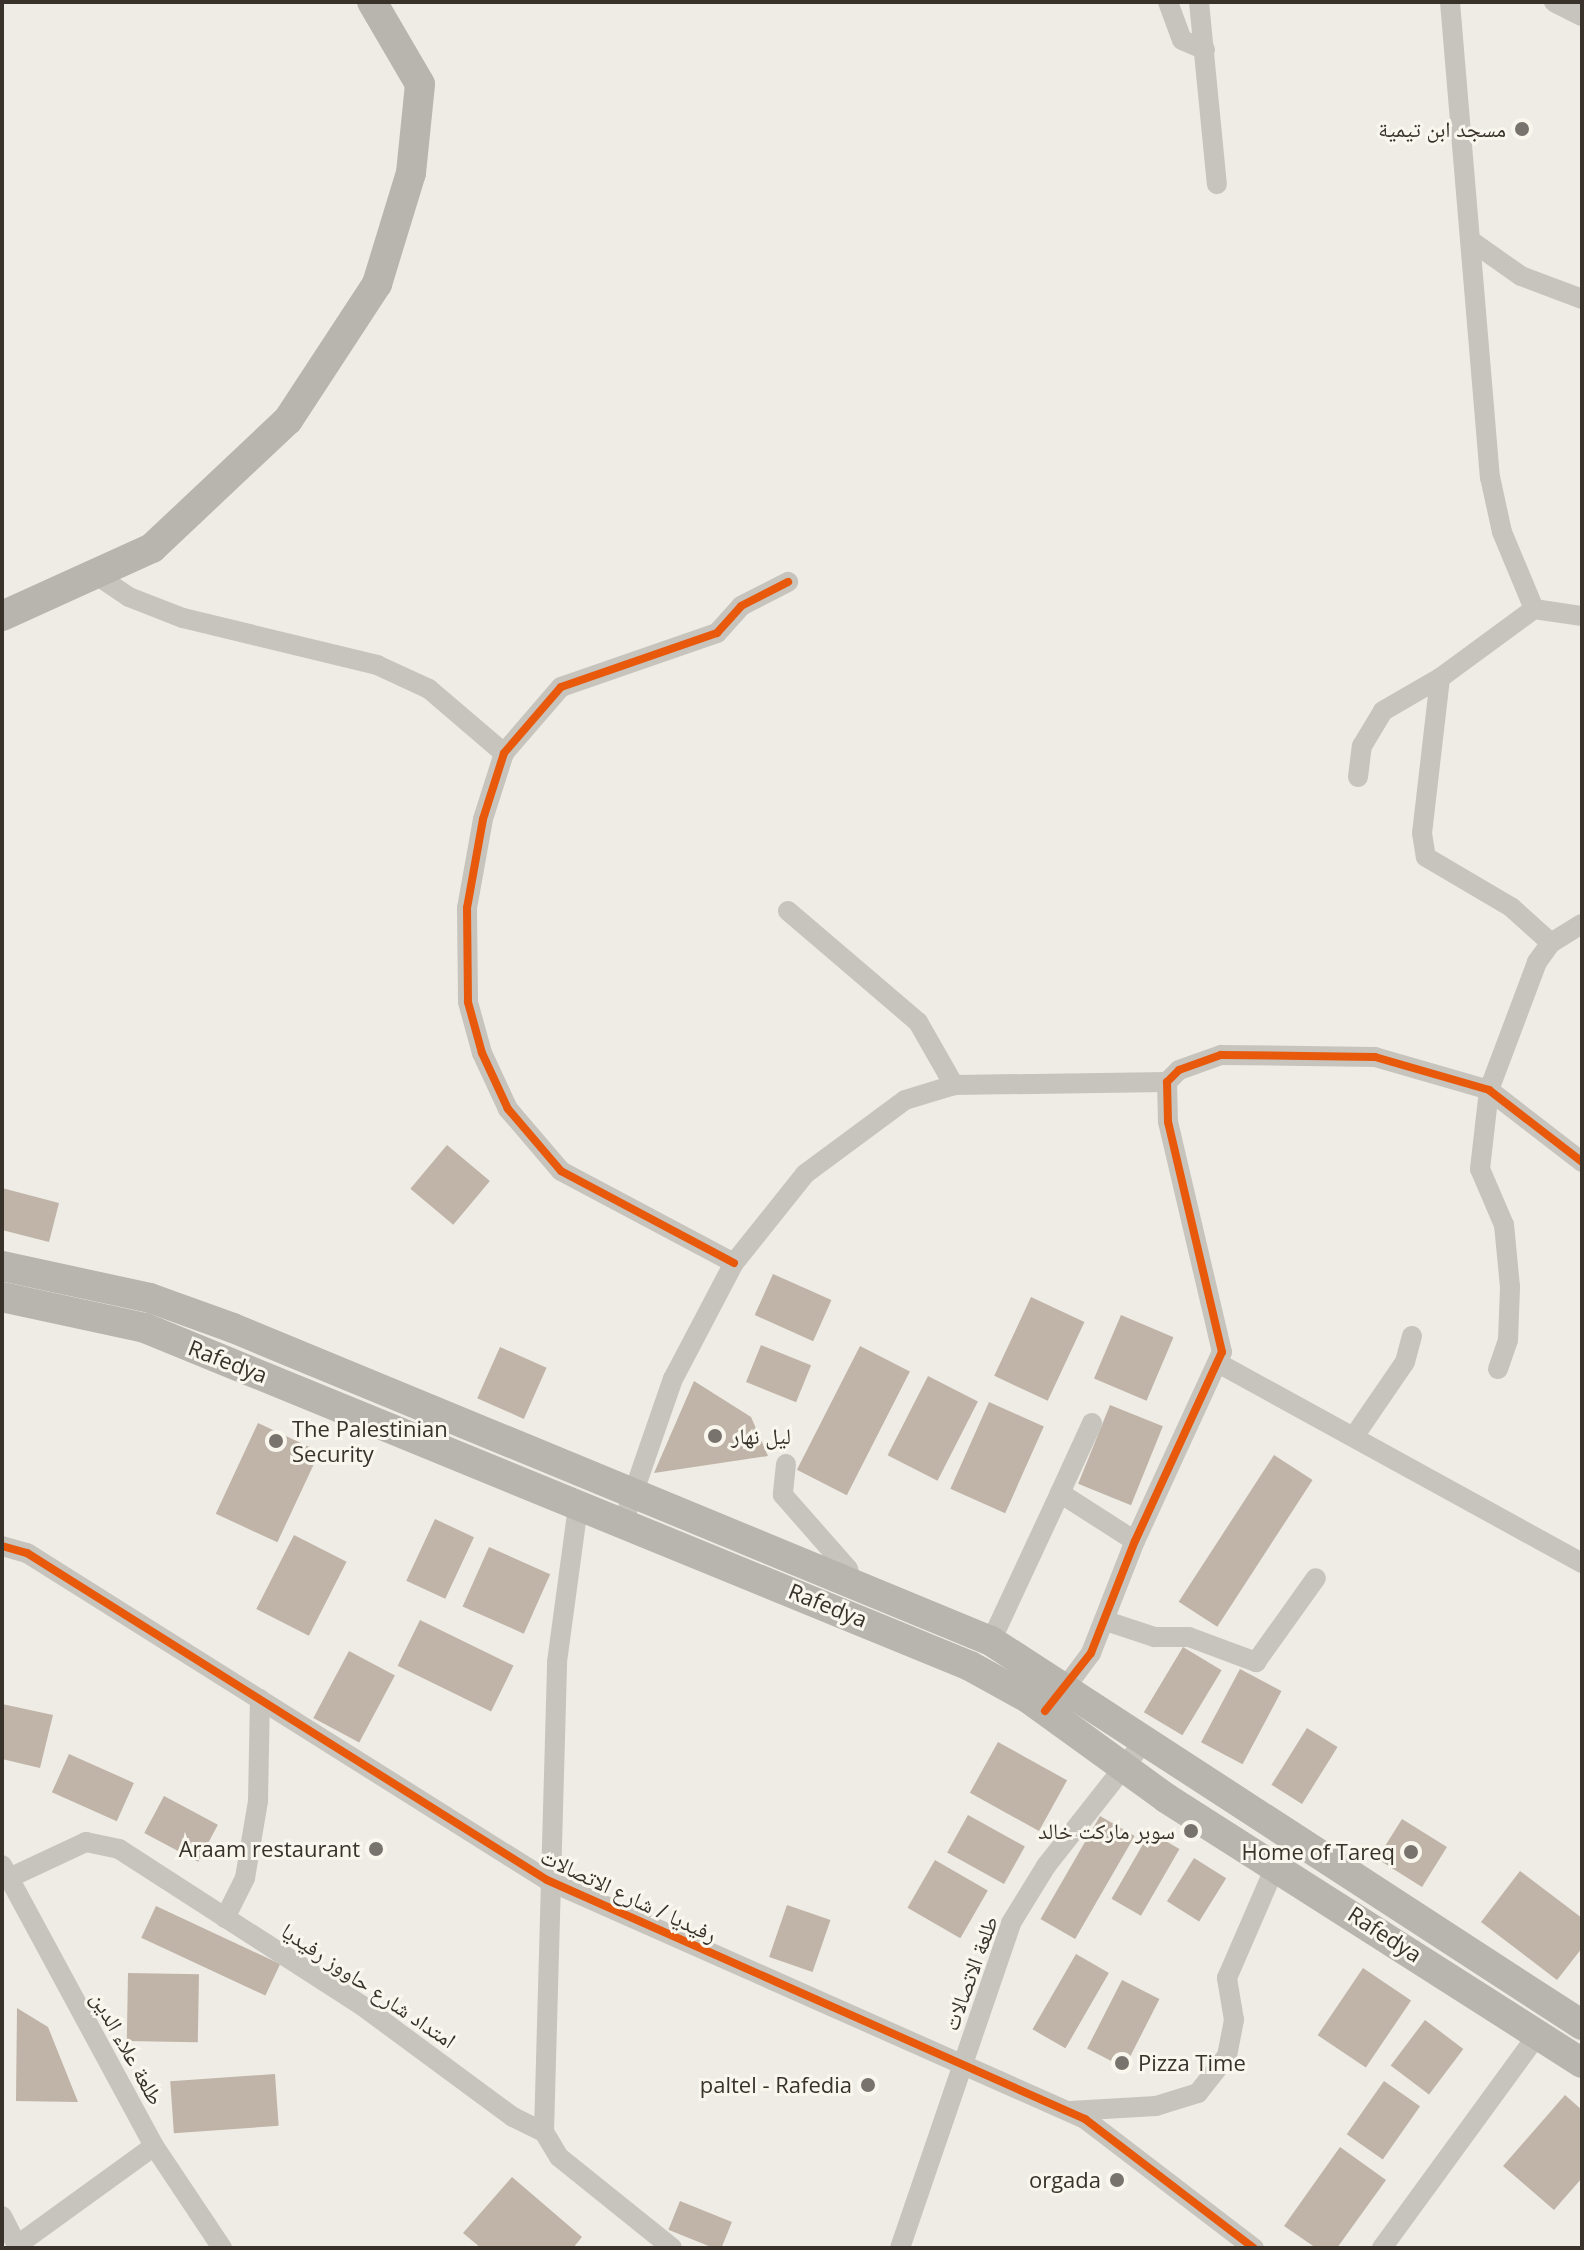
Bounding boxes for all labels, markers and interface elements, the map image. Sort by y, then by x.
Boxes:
place label: مسجد ابن تيمية [1378,116,1506,142]
marker: مسجد ابن تيمية [1513,120,1531,138]
street label: Rafedya [185,1334,271,1388]
place label: The Palestinian Security [292,1415,448,1466]
place label: ليل نهار [731,1423,791,1449]
marker: ليل نهار [706,1427,724,1445]
marker: The Palestinian Security [267,1432,285,1450]
street label: Rafedya [785,1577,871,1633]
place label: سوبر مارکت خالد [1038,1818,1175,1844]
marker: سوبر مارکت خالد [1182,1822,1200,1840]
place label: Araam restaurant [179,1836,360,1862]
place label: Home of Tareq [1242,1839,1395,1865]
marker: Araam restaurant [367,1840,385,1858]
street label: رفيديا / شارع الاتصالات [537,1843,721,1947]
marker: Home of Tareq [1402,1843,1420,1861]
street label: Rafedya [1343,1901,1427,1967]
street label: طلعة الاتصالات [937,1912,1003,2034]
street label: امتداد شارع حاووز رفيديا [277,1917,461,2053]
street label: طلعة علاء الدين [86,1987,170,2109]
place label: Pizza Time [1138,2050,1246,2076]
marker: Pizza Time [1113,2054,1131,2072]
place label: paltel - Rafedia [700,2072,852,2098]
marker: paltel - Rafedia [859,2076,877,2094]
place label: orgada [1029,2167,1101,2193]
marker: orgada [1108,2171,1126,2189]

